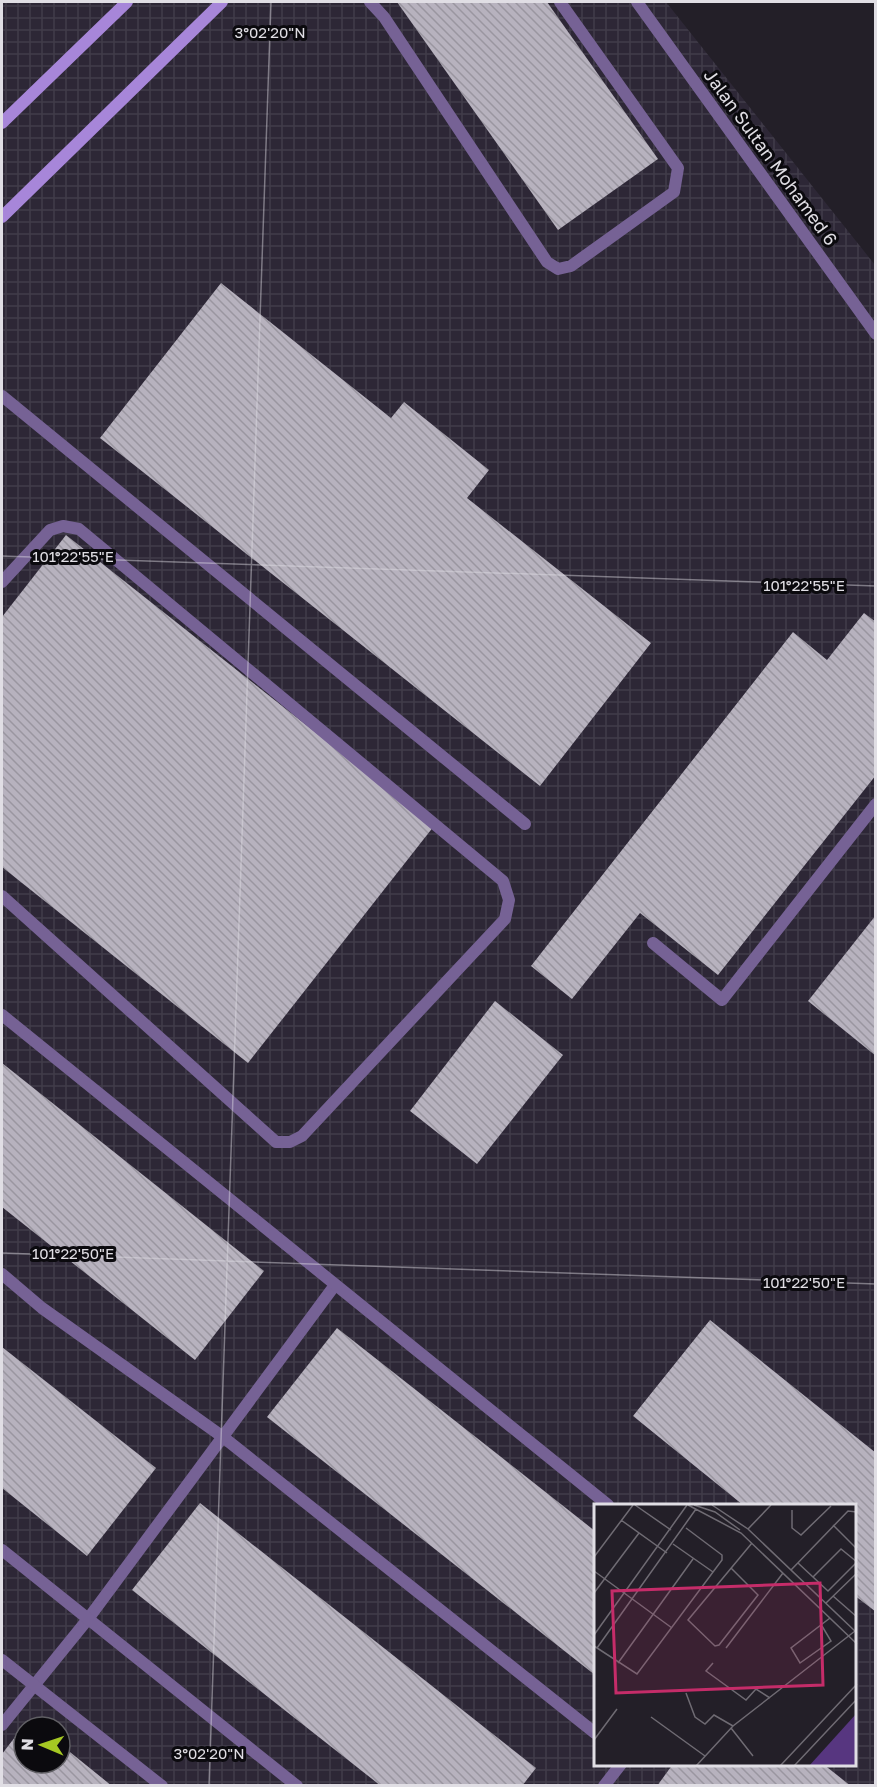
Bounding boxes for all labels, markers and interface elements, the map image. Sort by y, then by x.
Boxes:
text: 3°02'20"N [234,23,306,41]
street label: Jalan Sultan Mohamed 6 [700,64,842,250]
text: 101°22'55"E [32,547,114,565]
text: 101°22'55"E [763,576,845,594]
text: 101°22'50"E [32,1244,114,1262]
text: 101°22'50"E [763,1273,845,1291]
inset map [594,1504,856,1766]
north arrow [12,1715,72,1775]
text: N [17,1738,37,1751]
text: 3°02'20"N [173,1744,245,1762]

